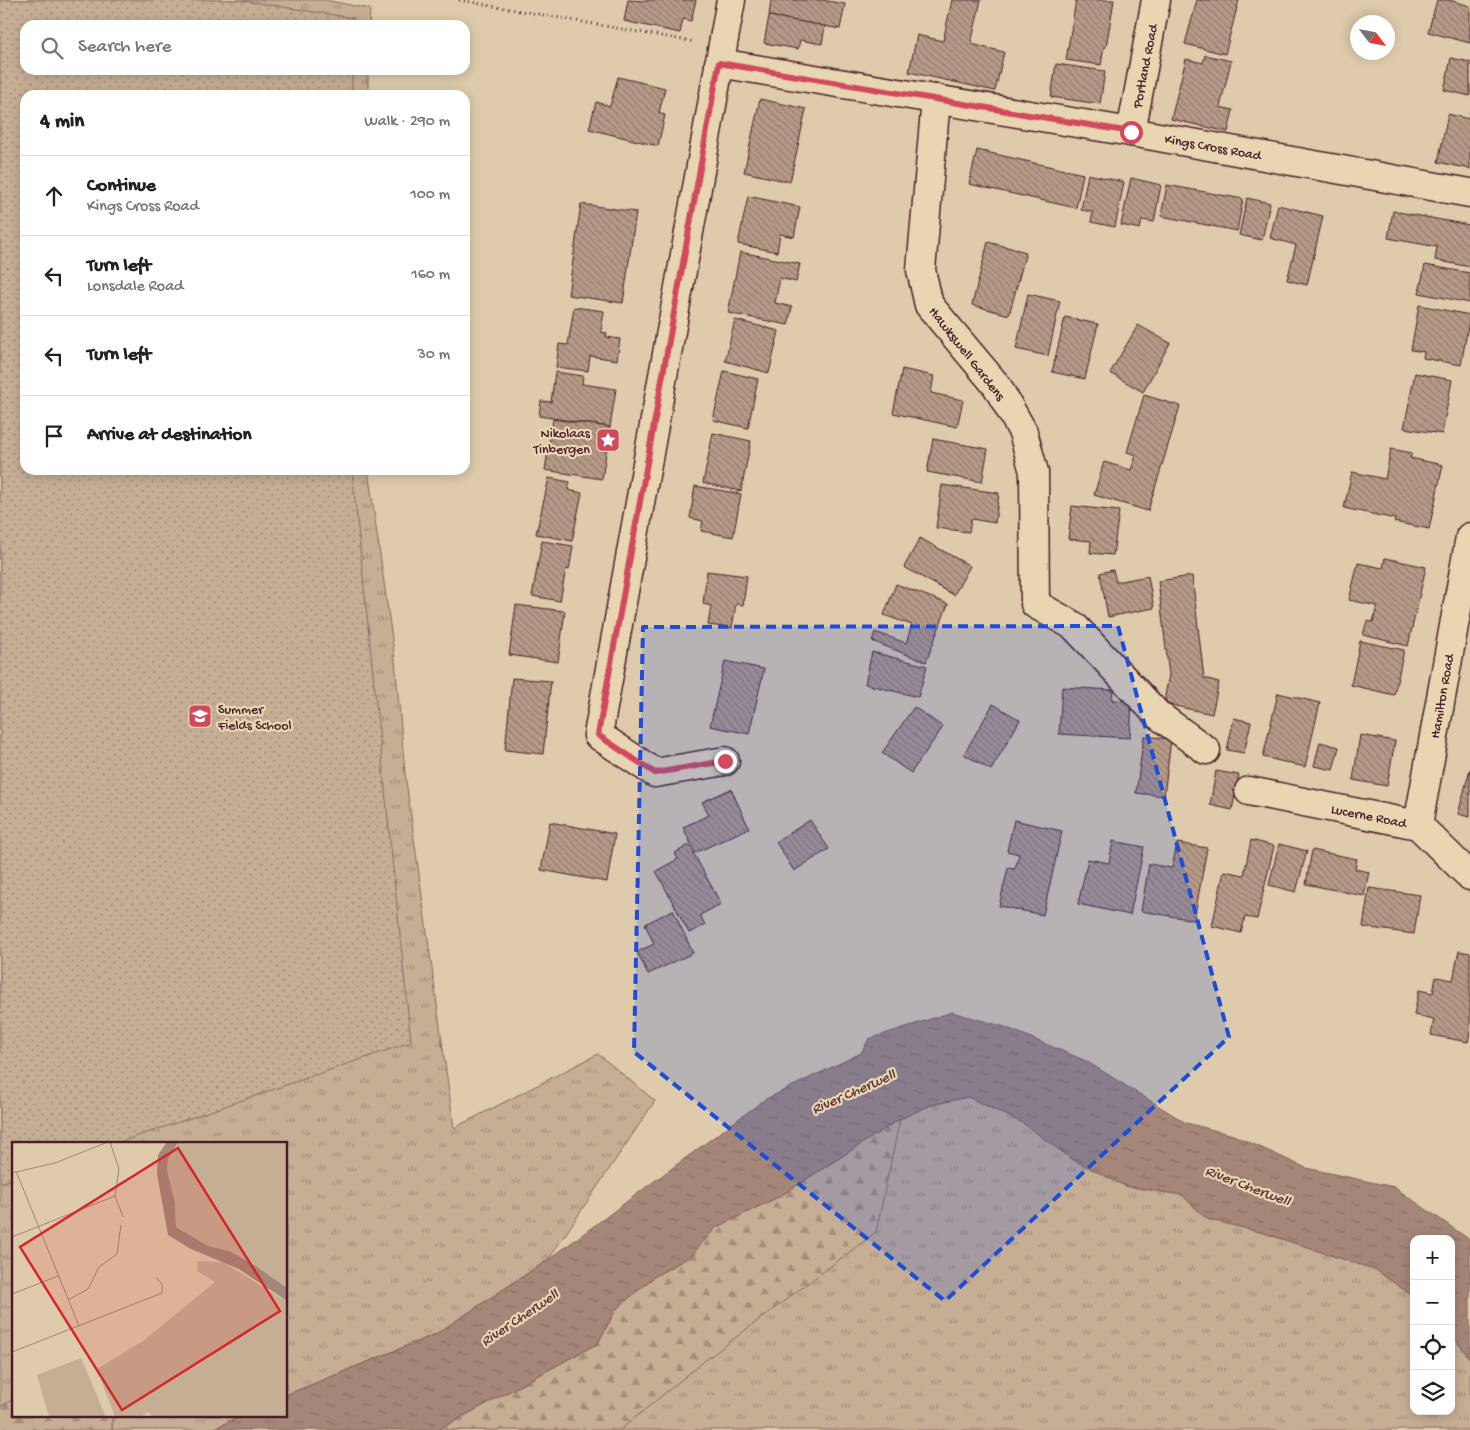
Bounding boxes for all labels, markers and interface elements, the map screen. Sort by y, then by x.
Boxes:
north arrow [1350,15,1395,60]
search box [20,20,470,75]
street label: Portland Road [1130,21,1163,111]
icon: search [38,34,66,62]
text: Search here [78,36,172,59]
text: 4 min [40,110,84,135]
text: Walk · 290 m [364,113,450,132]
route start [1120,121,1143,144]
street label: Kings Cross Road [1163,132,1264,166]
text: Continue [87,175,156,198]
icon: ahead [40,182,68,210]
text: 100 m [410,186,450,205]
text: Kings Cross Road [87,198,199,217]
text: Turn left [87,255,151,278]
icon: left [40,262,68,290]
text: 160 m [411,266,450,285]
text: Lonsdale Road [87,278,183,297]
street label: Hawkswell Gardens [924,304,1008,405]
icon: left [40,342,68,370]
text: Turn left [87,344,151,367]
text: 30 m [417,346,450,365]
icon: arrive [40,422,68,450]
text: Arrive at destination [87,424,251,447]
place label: Nikolaas Tinbergen [533,426,591,459]
place icon: Nikolaas Tinbergen [595,427,621,453]
street label: Hamilton Road [1428,651,1460,740]
place label: Summer Fields School [217,702,292,735]
school or university icon: Summer Fields School [187,703,213,729]
route end [714,750,737,773]
street label: Lucerne Road [1329,802,1409,833]
water label: River Cherwell [809,1066,900,1119]
inset map [12,1142,288,1418]
water label: River Cherwell [1202,1162,1294,1212]
map controls [1410,1235,1455,1415]
button: + [1410,1235,1455,1280]
button: − [1410,1280,1455,1325]
water label: River Cherwell [478,1285,564,1351]
button: locate [1410,1325,1455,1370]
button: layers [1410,1370,1455,1415]

